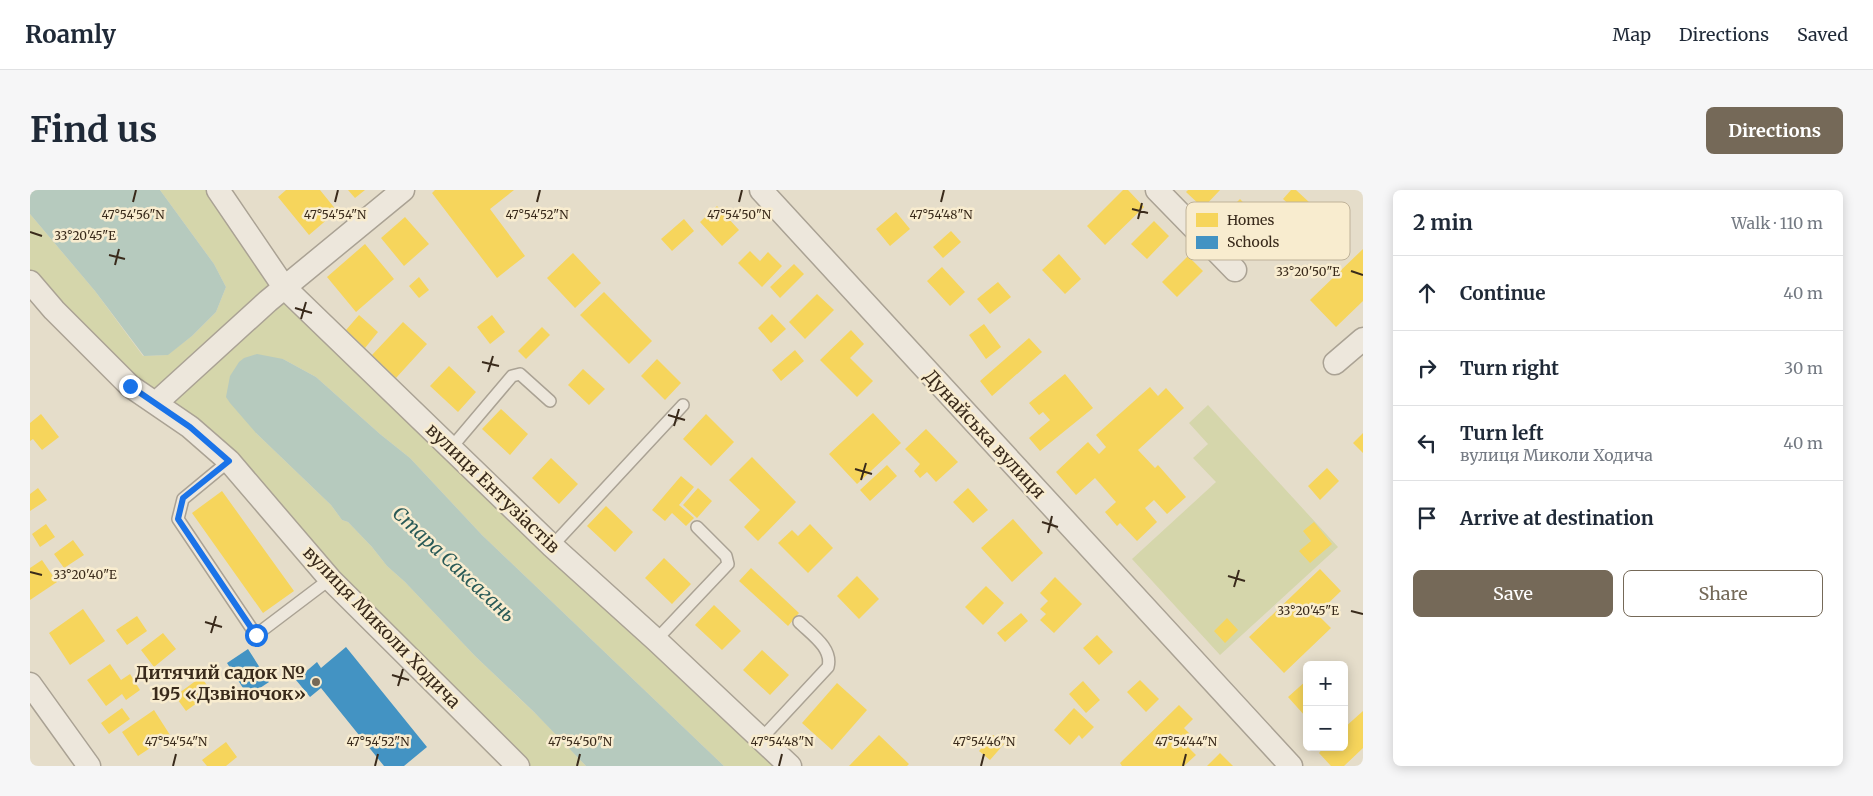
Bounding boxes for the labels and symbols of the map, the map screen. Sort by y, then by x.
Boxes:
legend [1186,202,1350,260]
text: 47°54'56"N [102,207,165,222]
text: 47°54'54"N [304,207,367,222]
text: 47°54'52"N [506,207,569,222]
text: 47°54'50"N [707,207,772,222]
text: 47°54'48"N [909,207,973,222]
text: Homes [1227,211,1274,229]
text: 33°20'45"E [54,228,116,243]
text: Schools [1227,233,1280,251]
text: 33°20'50"E [1276,264,1340,279]
street label: Дунайська вулиця [919,365,1051,503]
route end [119,375,142,398]
street label: вулиця Ентузіастів [421,418,565,558]
water label: Стара Саксагань [388,501,520,627]
street label: вулиця Миколи Ходича [298,541,466,713]
text: 33°20'40"E [53,567,117,582]
text: 33°20'45"E [1277,603,1339,618]
route start [245,624,268,647]
place label: Дитячий садок № 195 «Дзвіночок» [135,661,306,705]
marker: Дитячий садок № 195 «Дзвіночок» [310,676,322,688]
text: 47°54'54"N [145,734,208,749]
text: 47°54'52"N [347,734,410,749]
text: 47°54'50"N [548,734,613,749]
text: 47°54'48"N [750,734,814,749]
text: 47°54'46"N [953,734,1016,749]
text: 47°54'44"N [1155,734,1218,749]

